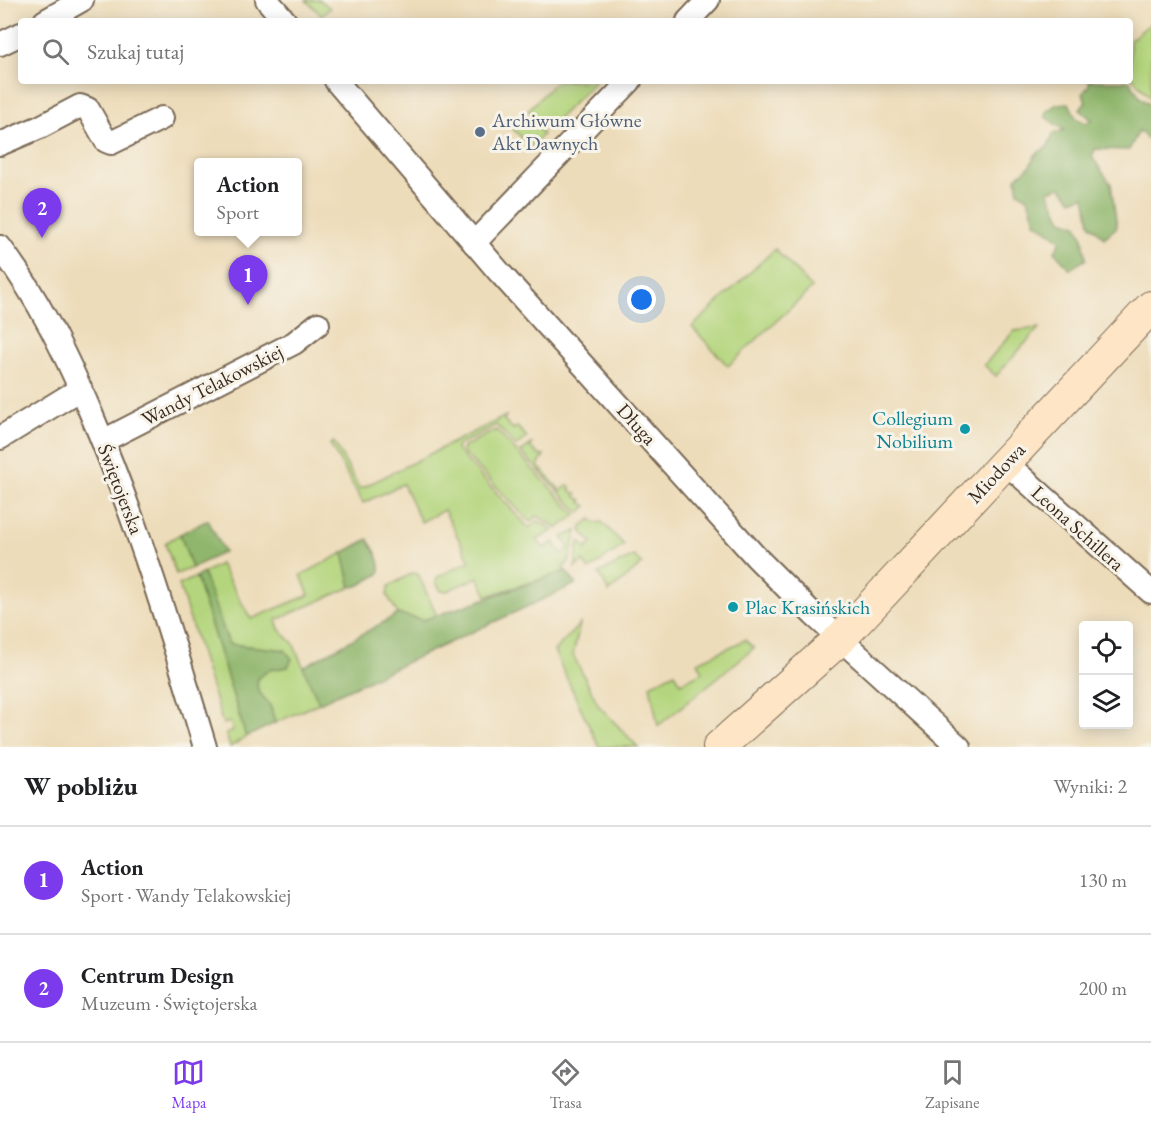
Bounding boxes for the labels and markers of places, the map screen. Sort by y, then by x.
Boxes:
place label: Archiwum Główne Akt Dawnych [491,107,642,156]
marker: Archiwum Główne Akt Dawnych [473,125,487,139]
pin: 2 [22,188,62,238]
pin: 1 [228,256,268,305]
place label: Collegium Nobilium [872,405,953,454]
marker: Collegium Nobilium [958,422,972,436]
place label: Plac Krasińskich [745,594,870,620]
marker: Plac Krasińskich [726,600,740,614]

